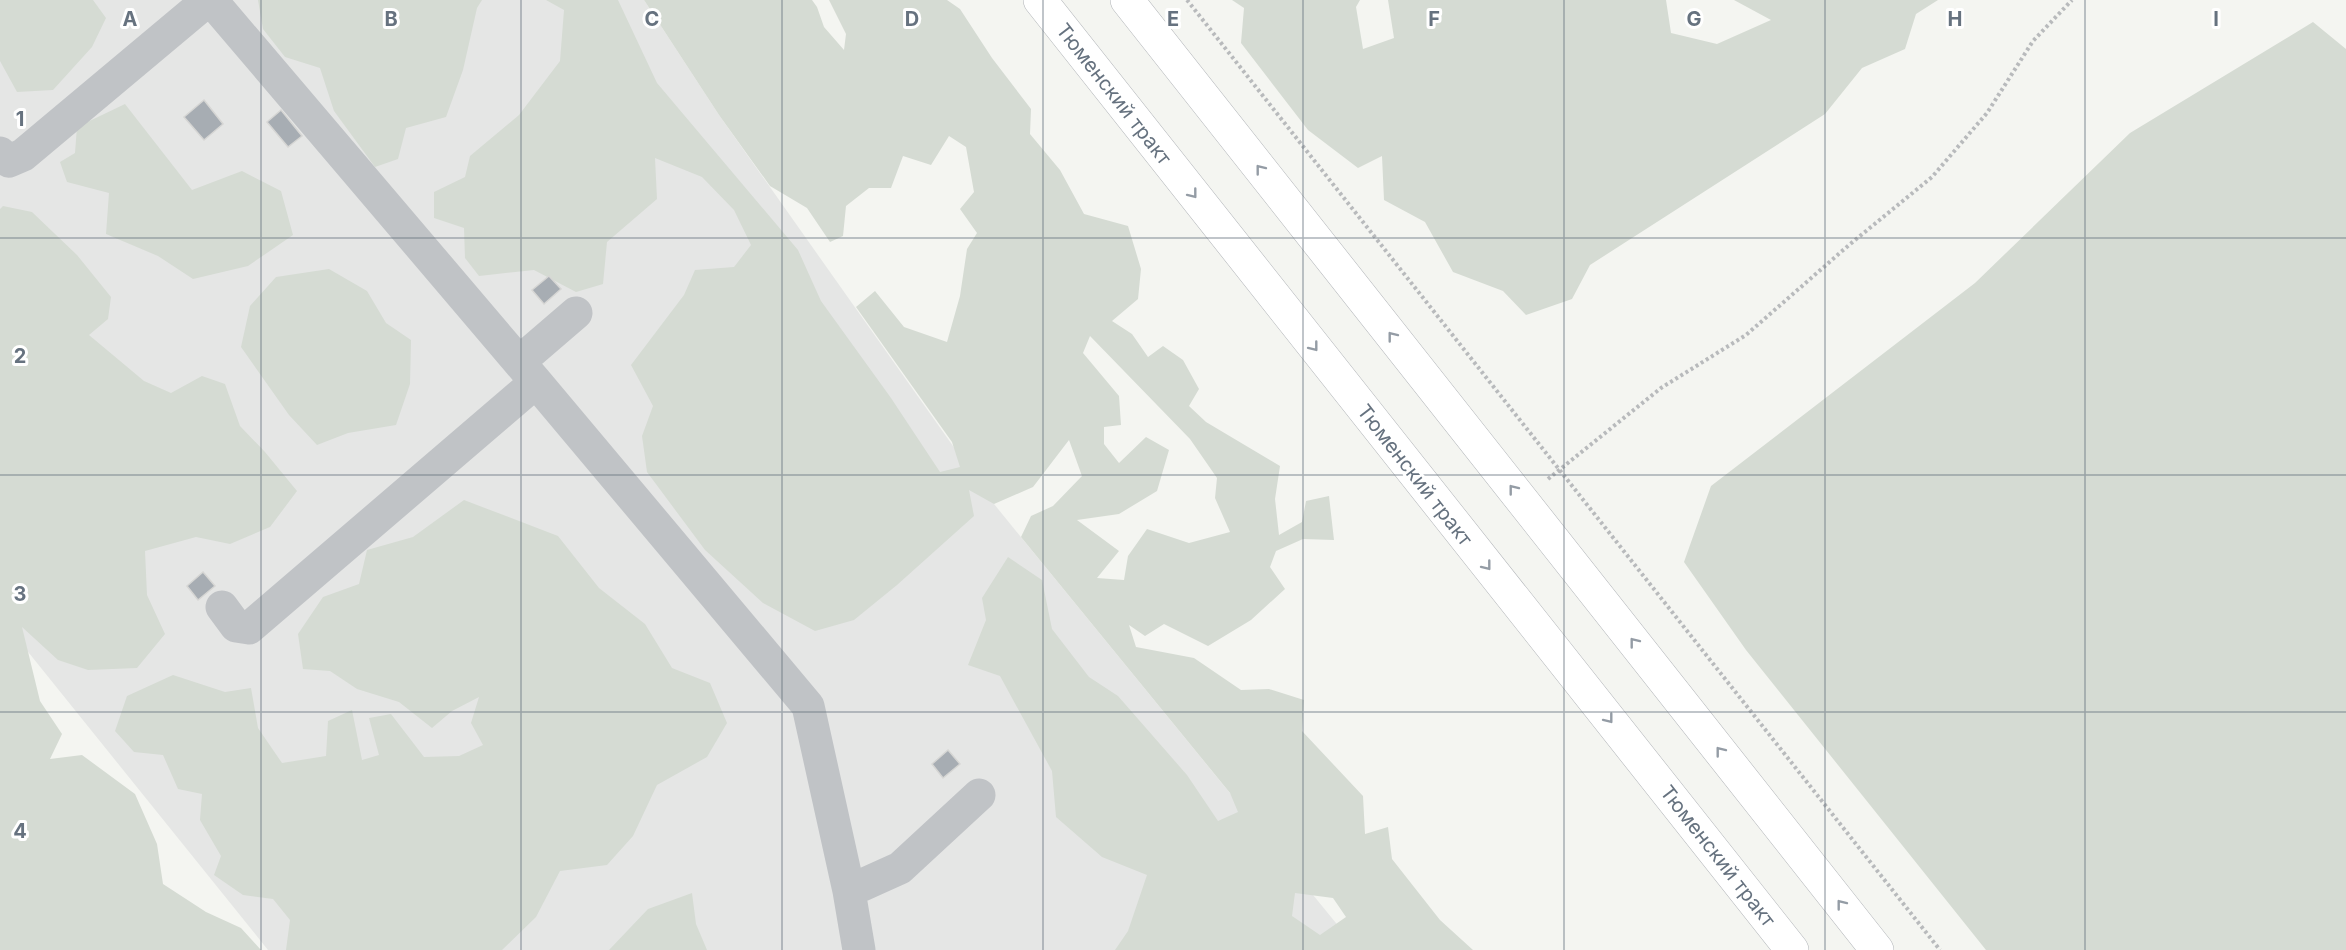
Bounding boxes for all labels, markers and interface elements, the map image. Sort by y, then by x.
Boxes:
text: A [123,7,138,31]
text: B [384,7,398,31]
text: C [645,7,659,31]
text: D [905,7,919,31]
text: E [1167,7,1179,31]
text: F [1428,7,1440,31]
text: G [1686,7,1702,31]
text: H [1948,7,1962,31]
text: I [2213,7,2219,31]
street label: Тюменский тракт [1051,19,1177,170]
text: 1 [16,107,24,131]
one-way arrow [1257,164,1268,175]
one-way arrow [1186,188,1197,199]
one-way arrow [1388,332,1399,343]
one-way arrow [1306,341,1317,352]
text: 2 [14,344,26,368]
street label: Тюменский тракт [1352,400,1478,551]
one-way arrow [1509,485,1520,496]
one-way arrow [1480,559,1491,570]
text: 3 [14,582,26,606]
one-way arrow [1630,638,1641,649]
one-way arrow [1601,712,1612,723]
one-way arrow [1716,747,1727,758]
street label: Тюменский тракт [1655,781,1781,932]
text: 4 [13,819,27,843]
one-way arrow [1837,900,1848,911]

